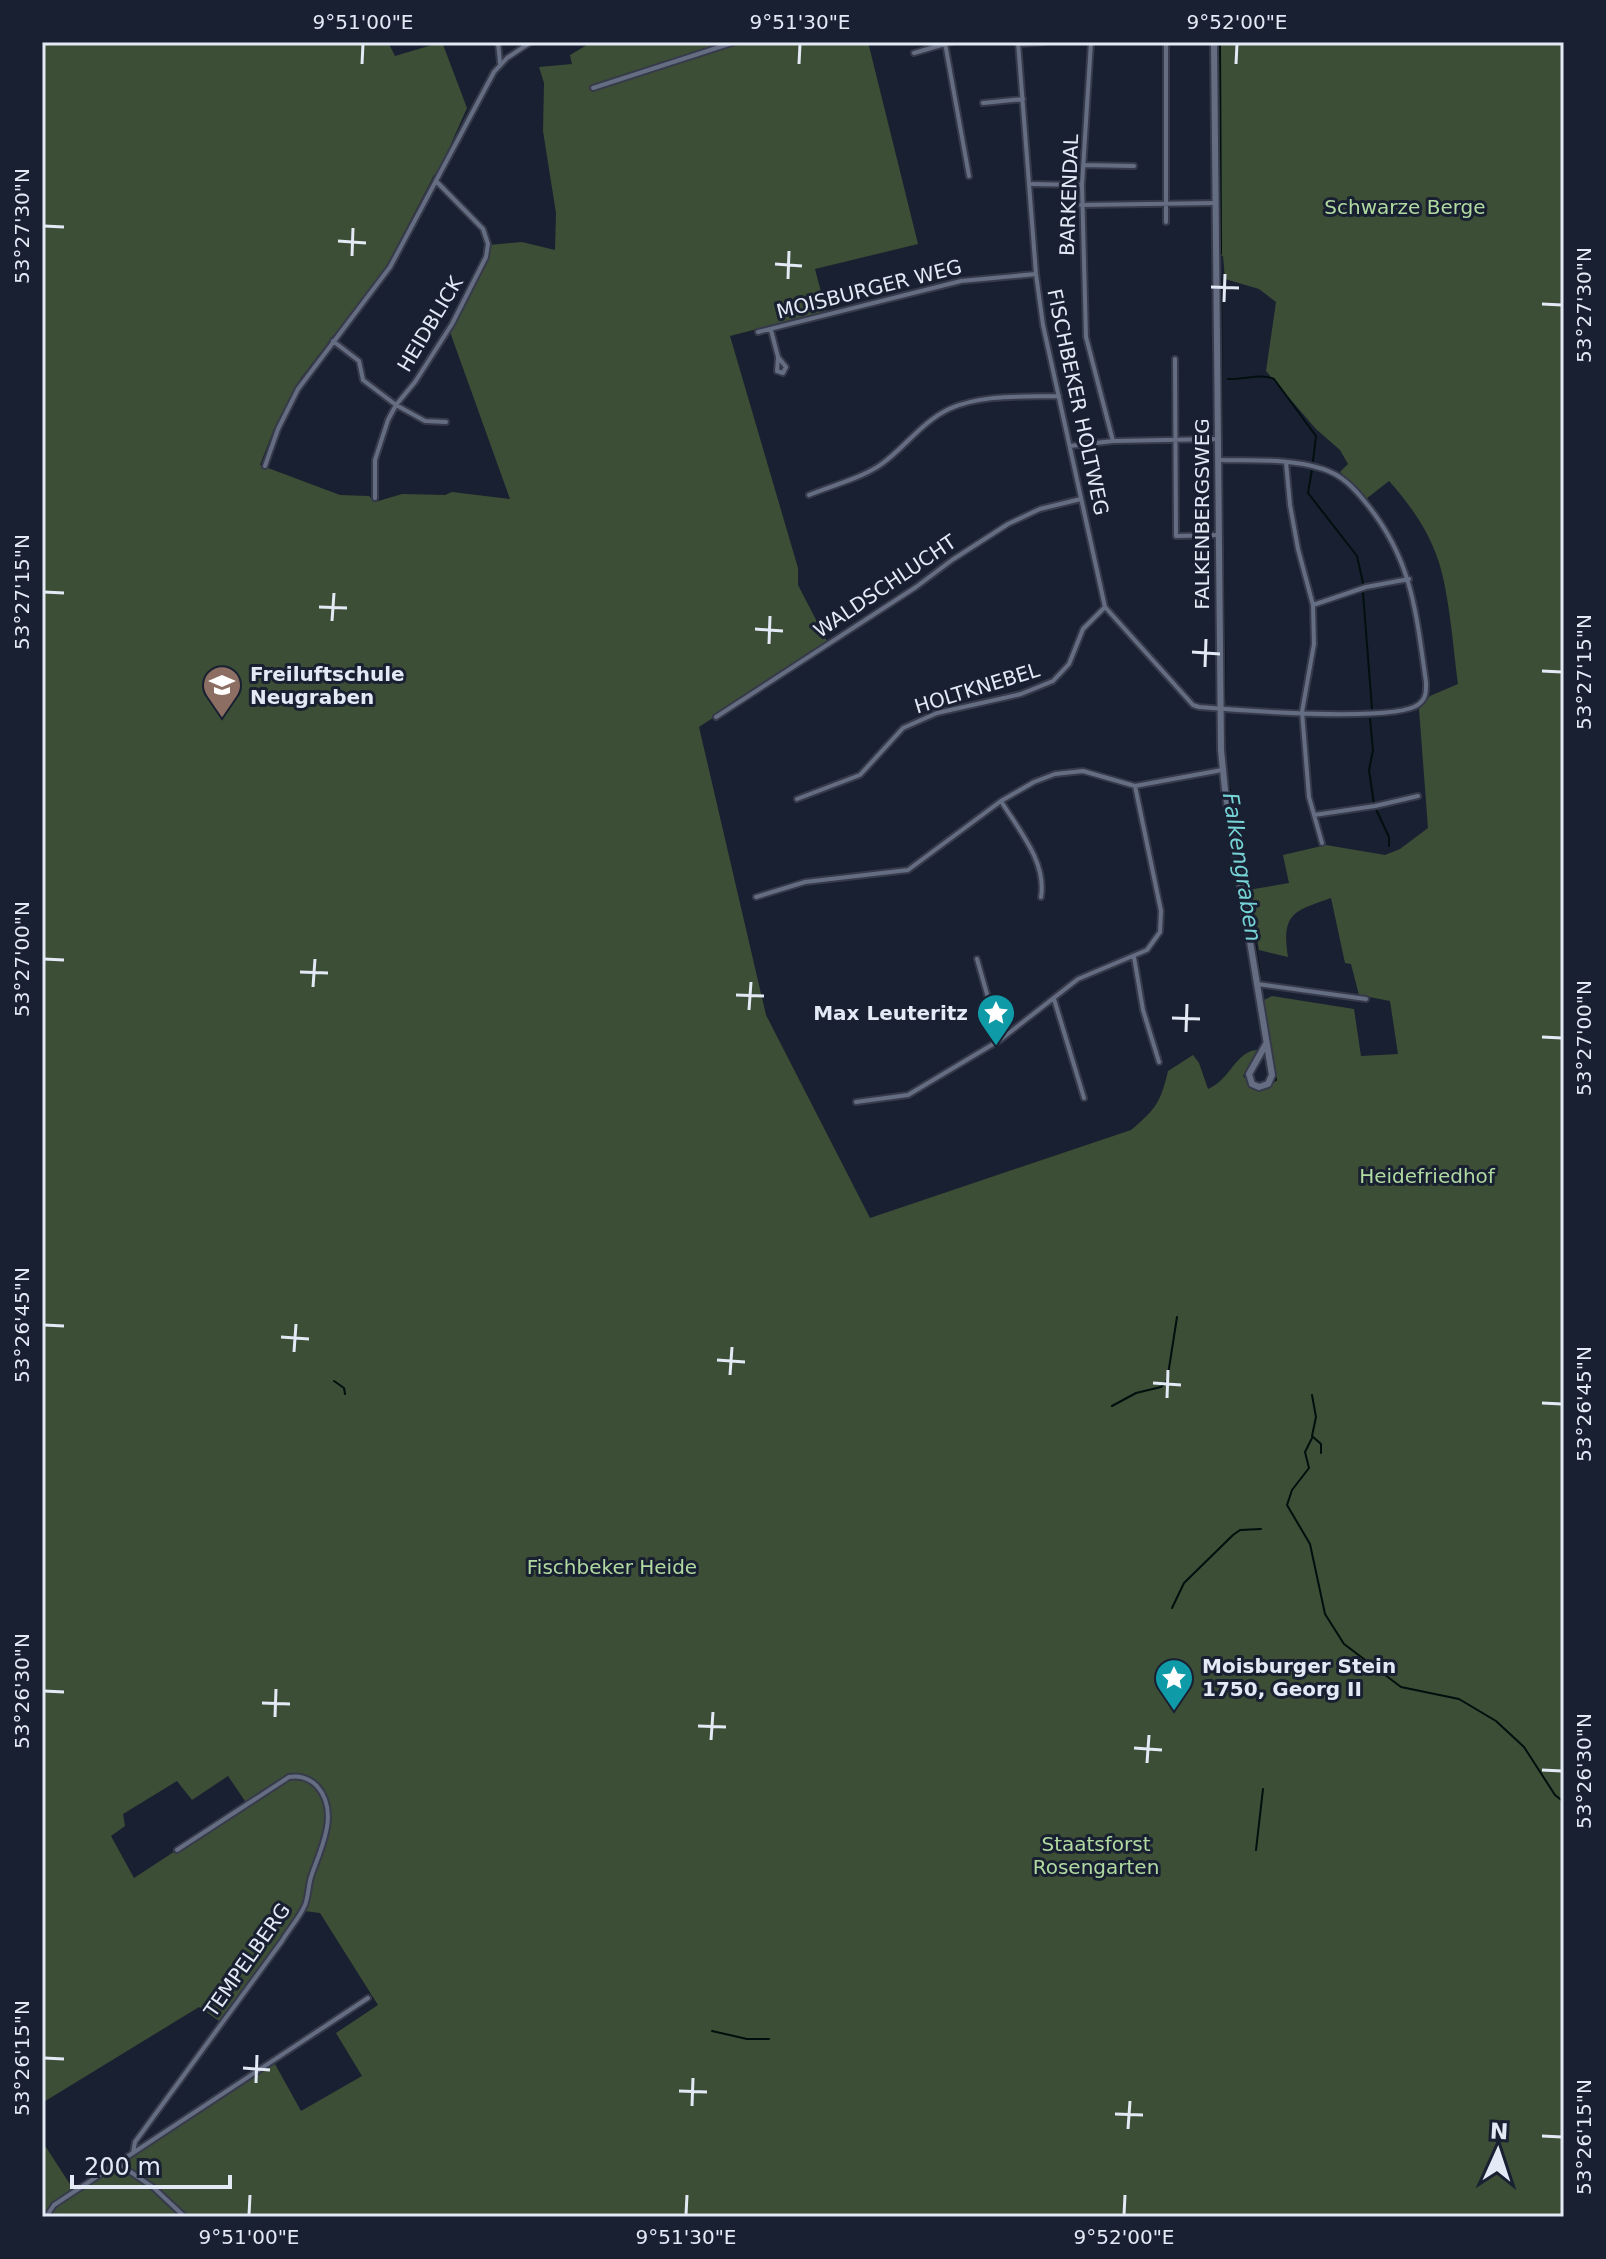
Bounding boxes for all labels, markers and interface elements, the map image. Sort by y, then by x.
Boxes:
text: 9°51'00"E [313,10,413,34]
text: 9°51'30"E [750,10,850,34]
text: 9°52'00"E [1187,10,1287,34]
street label: BARKENDAL [1055,133,1083,256]
text: 53°27'30"N [10,168,34,284]
park label: Schwarze Berge [1324,195,1486,219]
text: 53°27'30"N [1572,247,1596,363]
street label: MOISBURGER WEG [774,254,964,324]
street label: HEIDBLICK [392,271,468,376]
street label: FISCHBEKER HOLTWEG [1042,287,1114,517]
street label: FALKENBERGSWEG [1190,418,1214,610]
street label: WALDSCHLUCHT [809,529,961,643]
text: 53°27'15"N [10,534,34,650]
text: 53°27'15"N [1572,614,1596,730]
street label: HOLTKNEBEL [912,657,1043,718]
place label: Freiluftschule Neugraben [250,662,405,709]
school or university icon: Freiluftschule Neugraben [201,664,243,719]
water label: Falkengraben [1218,791,1266,943]
text: 53°27'00"N [10,901,34,1017]
text: 53°27'00"N [1572,980,1596,1096]
place icon: Max Leuteritz [975,992,1017,1047]
place label: Max Leuteritz [813,1001,968,1025]
park label: Heidefriedhof [1359,1164,1496,1188]
text: 53°26'45"N [10,1267,34,1383]
text: 53°26'45"N [1572,1346,1596,1462]
park label: Fischbeker Heide [527,1555,697,1579]
text: 53°26'30"N [10,1633,34,1749]
place label: Moisburger Stein 1750, Georg II [1202,1654,1396,1701]
place icon: Moisburger Stein 1750, Georg II [1153,1657,1195,1712]
text: 53°26'30"N [1572,1713,1596,1829]
park label: Staatsforst Rosengarten [1033,1832,1159,1879]
street label: TEMPELBERG [198,1898,295,2022]
text: 53°26'15"N [10,2000,34,2116]
text: 53°26'15"N [1572,2079,1596,2195]
north arrow [1458,2111,1538,2191]
text: N [1489,2119,1509,2144]
scale bar [72,2139,230,2189]
text: 200 m [84,2153,161,2181]
text: 9°51'00"E [199,2225,299,2249]
text: 9°51'30"E [636,2225,736,2249]
text: 9°52'00"E [1074,2225,1174,2249]

